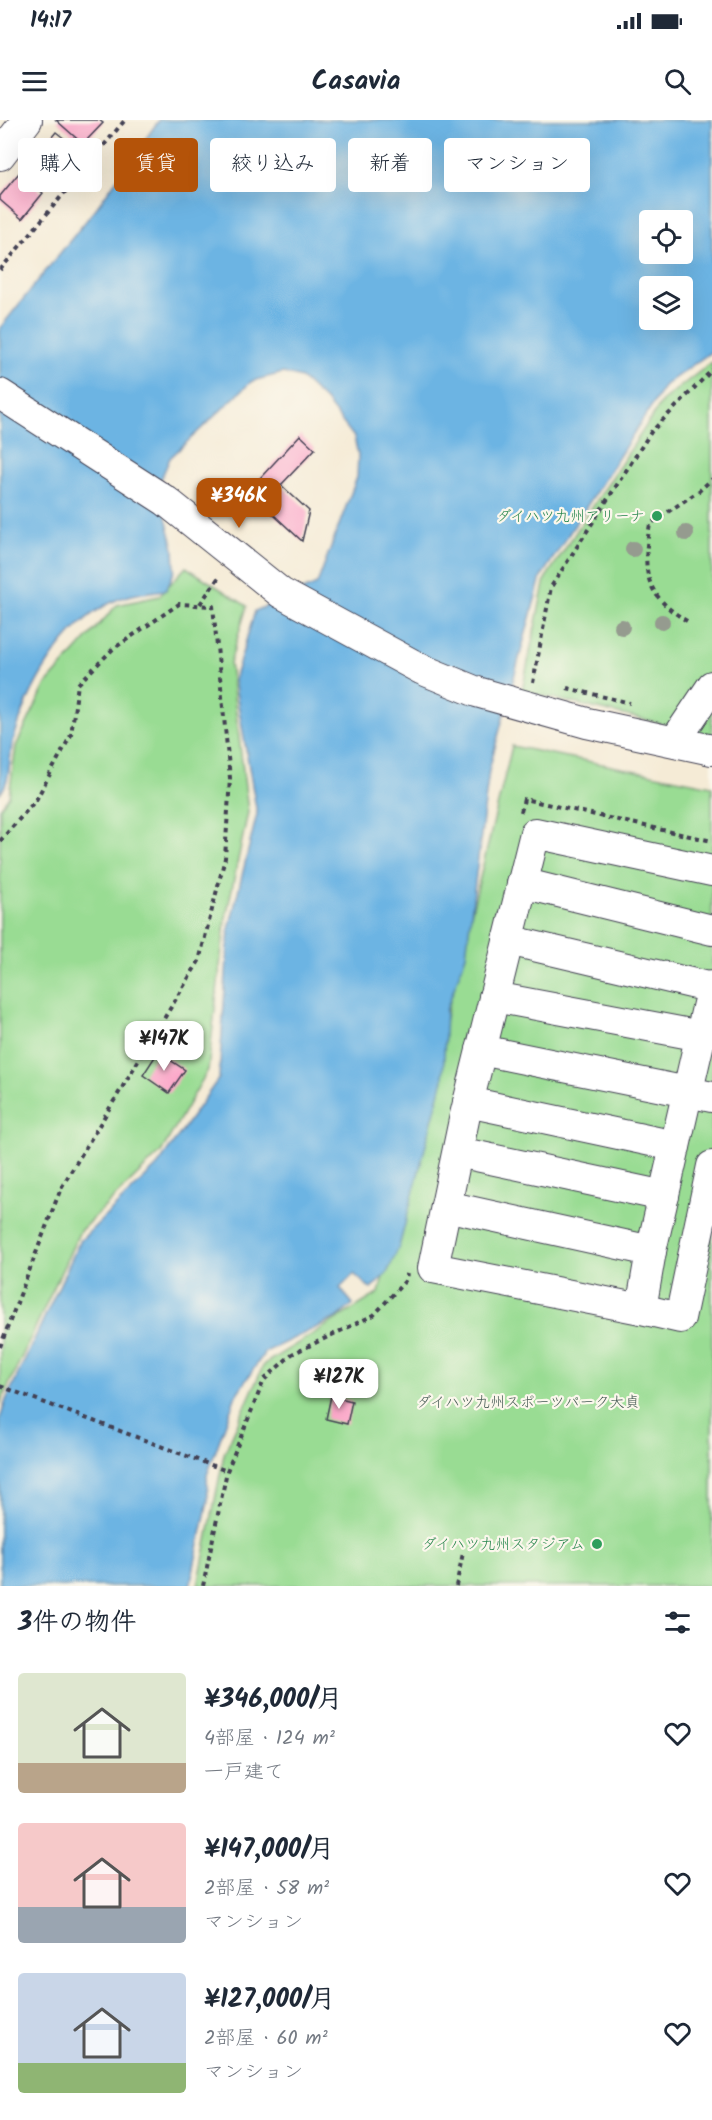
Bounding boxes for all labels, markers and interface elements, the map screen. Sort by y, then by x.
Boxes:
text: 14:17 [30,4,71,39]
text: Casavia [312,60,401,103]
icon: menu [18,65,51,98]
icon: search [661,65,694,98]
chip: 購入 [18,138,102,192]
chip: 賃貸 [114,138,198,192]
chip: 絞り込み [210,138,336,192]
chip: 新着 [348,138,432,192]
chip: マンション [444,138,590,192]
map controls [639,210,693,330]
button: locate [639,210,693,264]
button: layers [639,276,693,330]
pin: ¥346K [197,478,281,529]
text: ¥346K [210,481,268,513]
place label: ダイハツ九州アリーナ [496,505,645,529]
marker: ダイハツ九州アリーナ [650,509,664,523]
pin: ¥147K [122,1021,206,1072]
text: ¥147K [139,1024,189,1056]
pin: ¥127K [297,1359,381,1410]
text: ¥127K [313,1362,365,1394]
park label: ダイハツ九州スポーツパーク大貞 [417,1391,639,1415]
place label: ダイハツ九州スタジアム [422,1533,585,1557]
marker: ダイハツ九州スタジアム [590,1537,604,1551]
text: 3件の物件 [18,1602,136,1644]
icon: filters [661,1606,694,1639]
text: ¥346,000/月 [204,1679,343,1721]
icon: home [66,1697,138,1769]
icon: heart [661,1717,694,1750]
text: 4部屋 · 124 m² [204,1723,335,1755]
text: 一戸建て [204,1757,284,1789]
text: ¥147,000/月 [204,1829,334,1871]
icon: home [66,1847,138,1919]
icon: heart [661,1867,694,1900]
text: 2部屋 · 58 m² [204,1873,329,1905]
text: マンション [204,1907,303,1939]
text: ¥127,000/月 [204,1979,335,2021]
icon: home [66,1997,138,2069]
icon: heart [661,2017,694,2050]
text: 2部屋 · 60 m² [204,2023,328,2055]
text: マンション [204,2057,303,2089]

